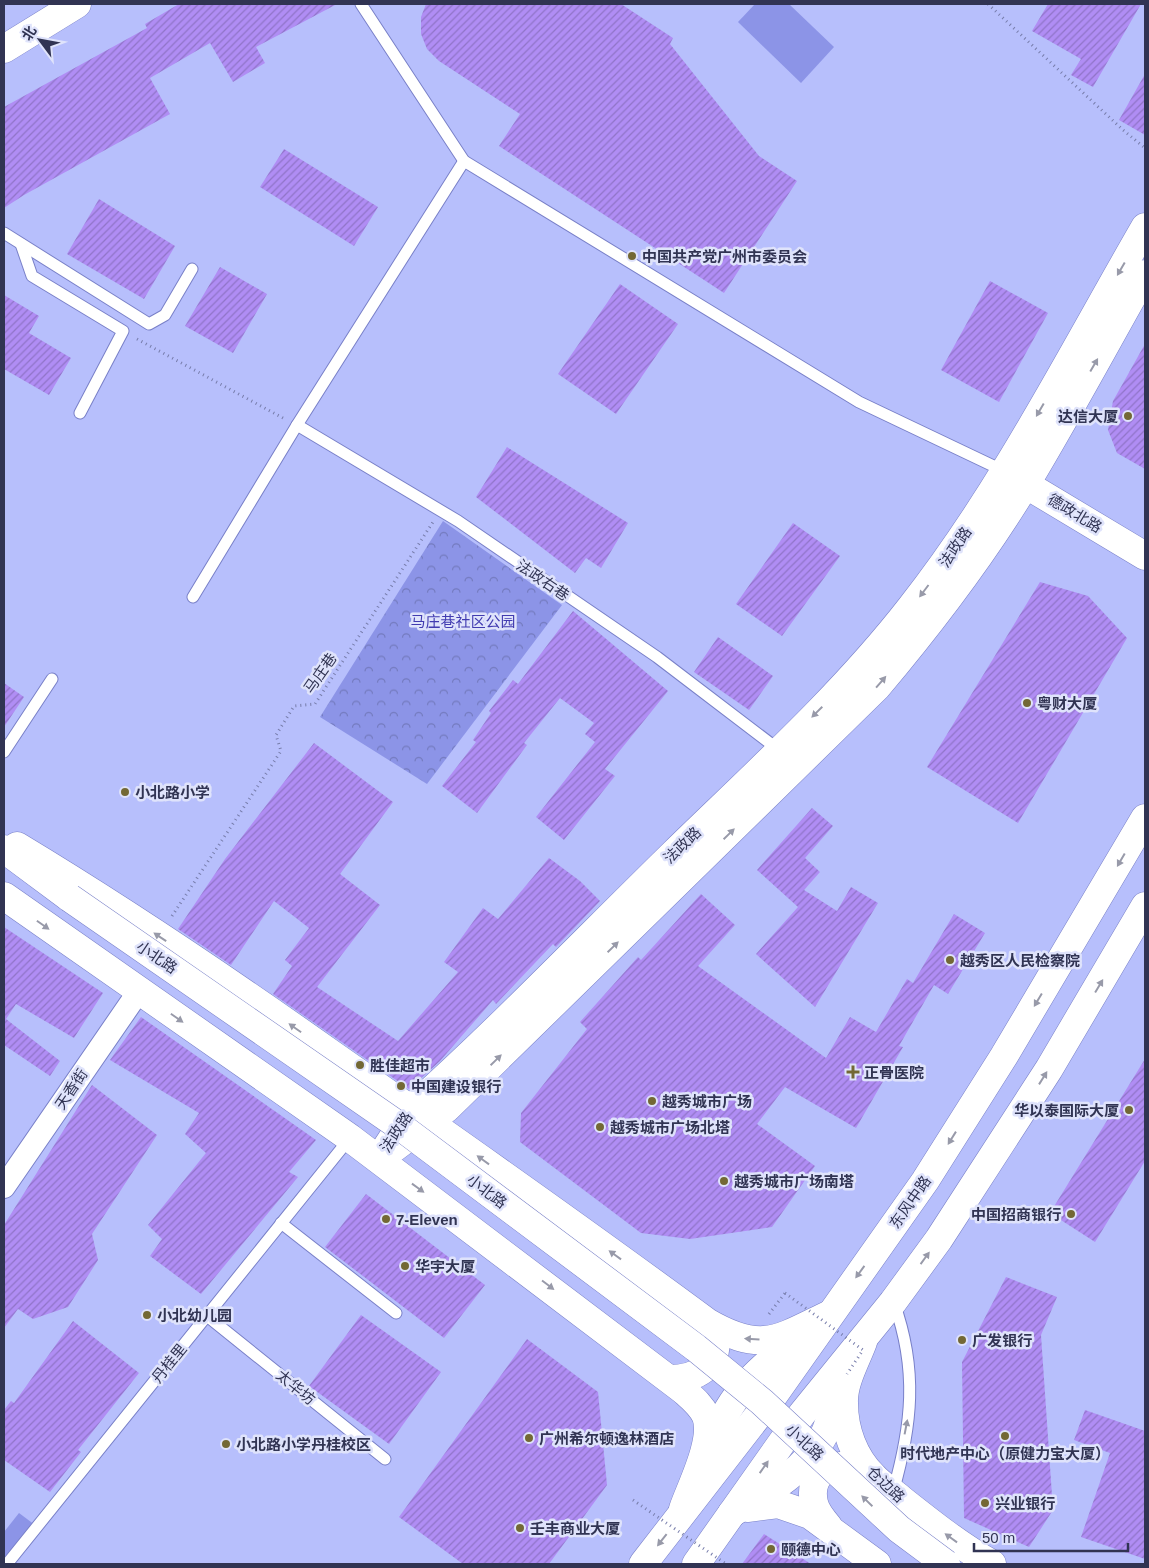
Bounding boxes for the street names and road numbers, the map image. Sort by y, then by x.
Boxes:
street label: 德政北路 [1045,490,1105,536]
street label: 法政路 [935,524,975,570]
street label: 法政右巷 [513,556,573,604]
street label: 马庄巷 [300,650,340,696]
street label: 法政路 [660,823,704,867]
street label: 小北路 [134,937,180,977]
street label: 天香街 [51,1066,91,1112]
street label: 法政路 [377,1108,415,1156]
street label: 小北路 [464,1171,510,1211]
street label: 东风中路 [886,1173,934,1231]
street label: 丹桂里 [148,1340,190,1386]
street label: 太华坊 [273,1366,319,1408]
street label: 小北路 [783,1420,827,1464]
street label: 仓边路 [864,1462,908,1506]

